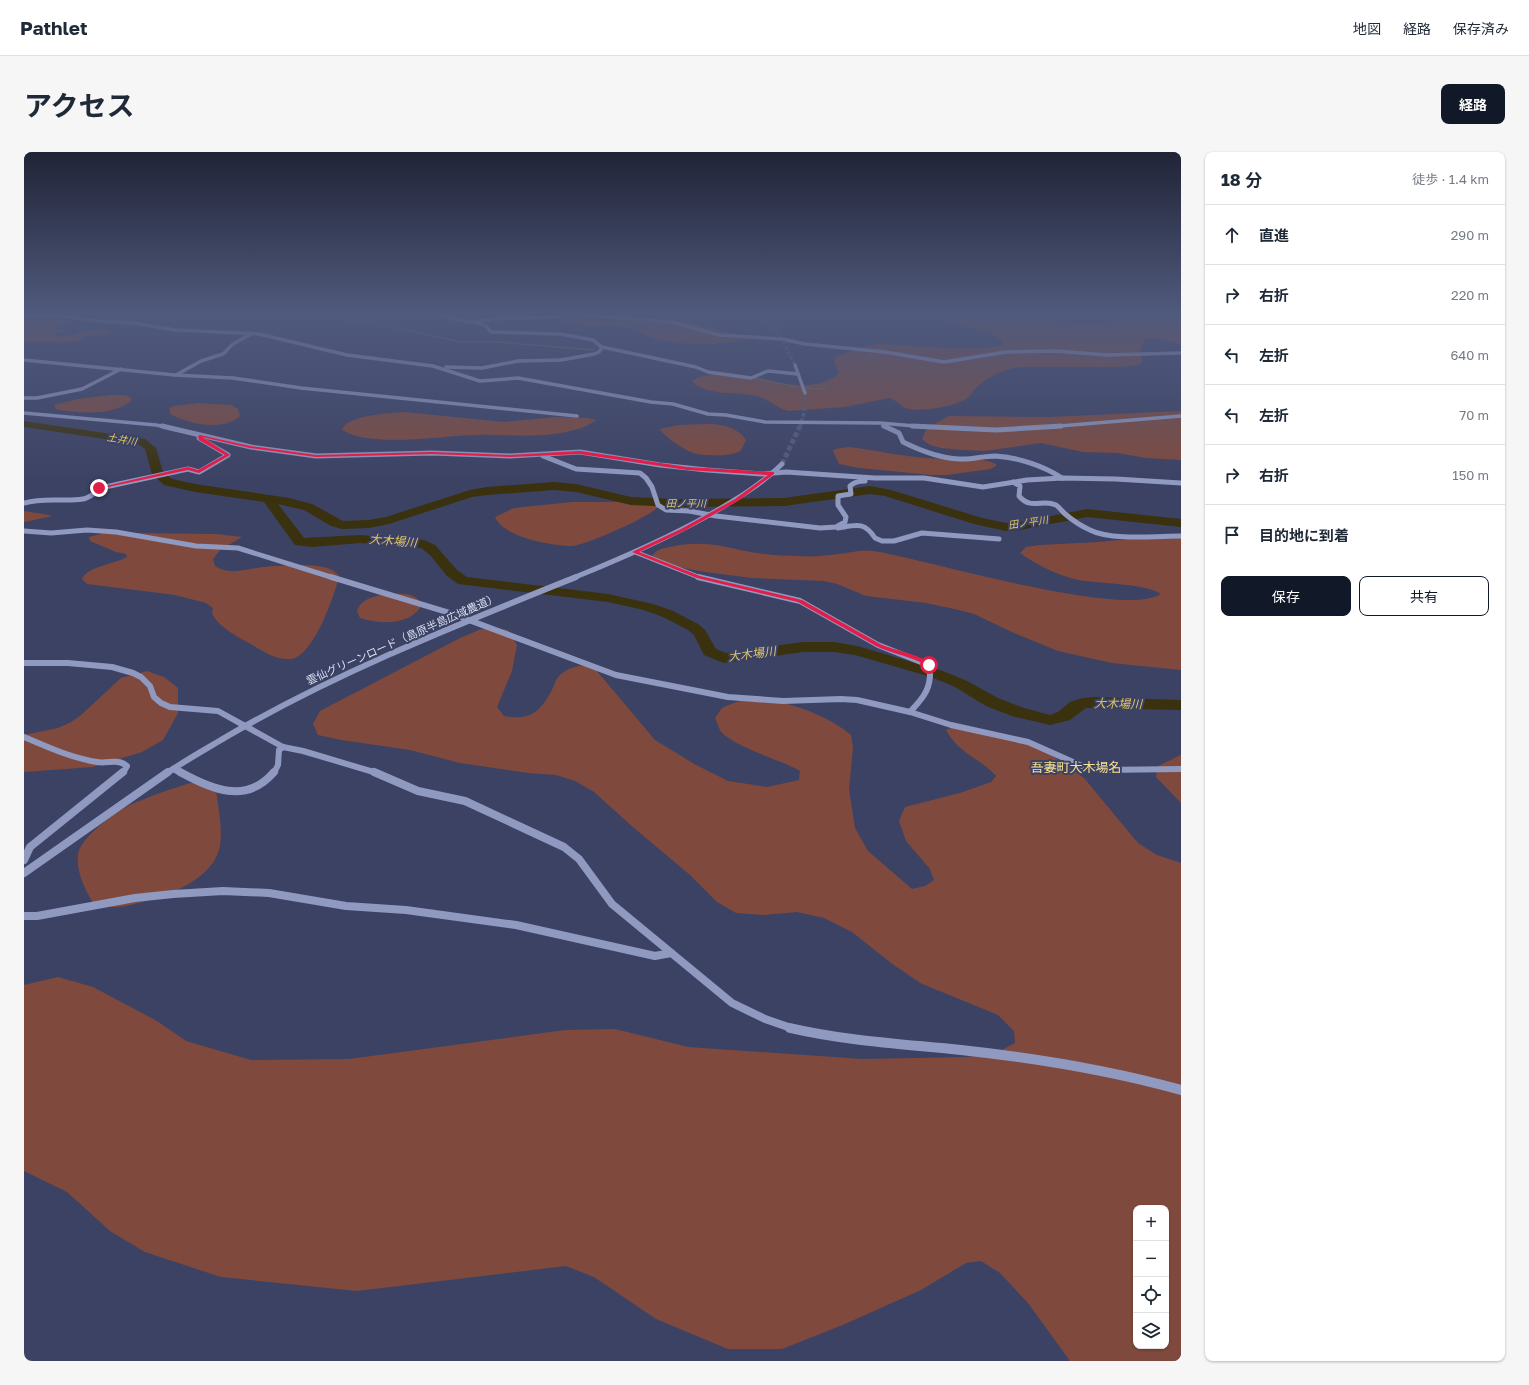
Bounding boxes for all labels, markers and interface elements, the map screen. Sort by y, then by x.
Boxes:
text: Pathlet [20,16,88,39]
text: 地図 [1353,20,1381,37]
text: 経路 [1403,20,1431,37]
text: 保存済み [1453,20,1509,37]
button: 経路 [1441,84,1505,124]
text: アクセス [24,89,135,122]
text: 18 分 [1221,169,1262,190]
text: 徒歩 · 1.4 km [1412,171,1489,187]
icon: ahead [1221,224,1243,246]
text: 直進 [1259,226,1289,244]
text: 290 m [1451,227,1489,243]
icon: right [1221,284,1243,306]
text: 右折 [1259,286,1289,304]
text: 220 m [1451,287,1489,303]
icon: left [1221,344,1243,366]
text: 左折 [1259,346,1289,364]
text: 640 m [1450,347,1489,363]
icon: left [1221,404,1243,426]
text: 左折 [1259,406,1289,424]
text: 70 m [1459,407,1489,423]
water label: 土井川 [106,431,139,447]
icon: right [1221,464,1243,486]
text: 右折 [1259,466,1289,484]
text: 150 m [1452,467,1489,483]
route end [90,479,108,497]
water label: 田ノ平川 [666,497,707,509]
water label: 田ノ平川 [1007,513,1050,531]
icon: arrive [1221,524,1243,546]
text: 目的地に到着 [1259,526,1349,544]
water label: 大木場川 [368,531,420,550]
button: 保存 [1221,576,1351,616]
button: 共有 [1359,576,1489,616]
street label: 雲仙グリーンロード（島原半島広域農道） [304,590,500,687]
water label: 大木場川 [727,643,779,664]
route start [920,656,938,674]
water label: 大木場川 [1094,696,1144,711]
district label: 吾妻町大木場名 [1030,759,1122,775]
map controls [1133,1205,1169,1349]
button: + [1133,1205,1169,1241]
button: − [1133,1241,1169,1277]
button: locate [1133,1277,1169,1313]
button: layers [1133,1313,1169,1349]

